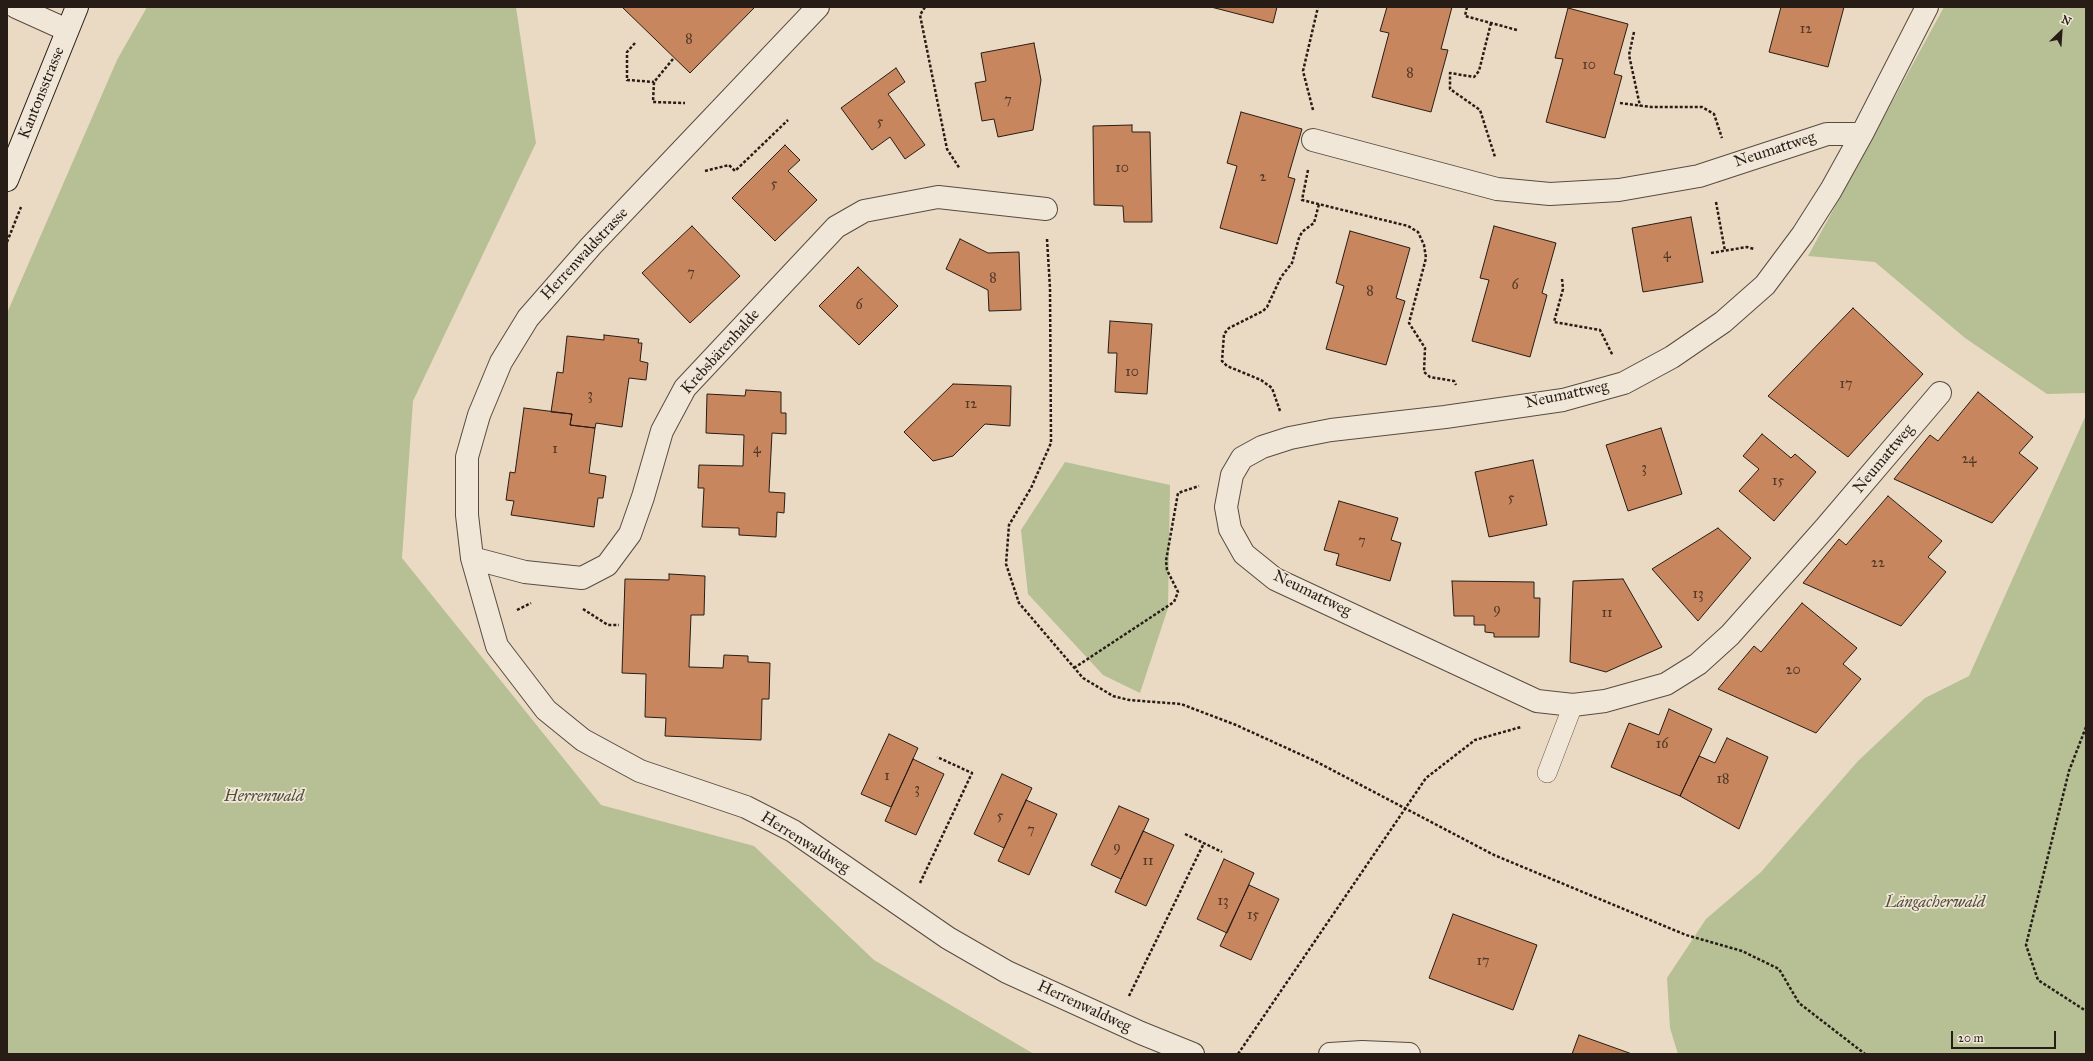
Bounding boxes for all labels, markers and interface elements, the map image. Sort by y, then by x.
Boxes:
north arrow [2041,12,2081,52]
text: N [2059,13,2073,29]
house number: 12 [1800,22,1812,38]
house number: 8 [685,32,693,48]
street label: Kantonsstrasse [15,44,69,142]
house number: 10 [1582,58,1596,74]
house number: 8 [1406,66,1414,82]
house number: 7 [1004,93,1012,109]
house number: 5 [877,115,883,131]
street label: Neumattweg [1732,128,1818,172]
house number: 10 [1115,161,1129,177]
house number: 2 [1260,170,1266,186]
house number: 5 [771,177,777,193]
street label: Herrenwaldstrasse [537,204,633,304]
house number: 4 [1663,247,1671,263]
house number: 7 [687,266,695,282]
house number: 8 [989,271,997,287]
house number: 6 [1511,278,1519,294]
house number: 8 [1366,284,1374,300]
house number: 6 [855,298,863,314]
street label: Krebsbärenhalde [678,305,764,399]
house number: 10 [1125,365,1139,381]
street label: Neumattweg [1524,377,1610,413]
house number: 17 [1839,377,1853,393]
house number: 3 [587,388,593,404]
house number: 12 [965,397,977,413]
street label: Neumattweg [1849,420,1919,498]
house number: 1 [552,442,558,458]
house number: 4 [753,442,761,458]
house number: 24 [1962,452,1976,468]
house number: 3 [1641,461,1647,477]
house number: 15 [1772,474,1784,490]
house number: 5 [1508,491,1514,507]
house number: 7 [1358,534,1366,550]
house number: 22 [1871,556,1885,572]
street label: Neumattweg [1270,567,1354,621]
house number: 13 [1692,587,1704,603]
house number: 9 [1493,602,1501,618]
house number: 11 [1601,606,1613,622]
house number: 20 [1785,663,1801,679]
house number: 16 [1656,737,1668,753]
house number: 1 [884,769,890,785]
house number: 18 [1717,772,1729,788]
house number: 3 [914,782,920,798]
park label: Herrenwald [224,787,304,807]
street label: Herrenwaldweg [757,808,853,878]
house number: 5 [997,809,1003,825]
house number: 7 [1027,823,1035,839]
house number: 9 [1113,840,1121,856]
house number: 11 [1142,854,1154,870]
park label: Längacherwald [1885,893,1985,913]
house number: 13 [1217,894,1229,910]
house number: 15 [1247,908,1259,924]
house number: 17 [1476,954,1490,970]
street label: Herrenwaldweg [1034,977,1134,1037]
scale bar [1953,1023,2058,1049]
text: 20 m [1958,1031,1984,1045]

